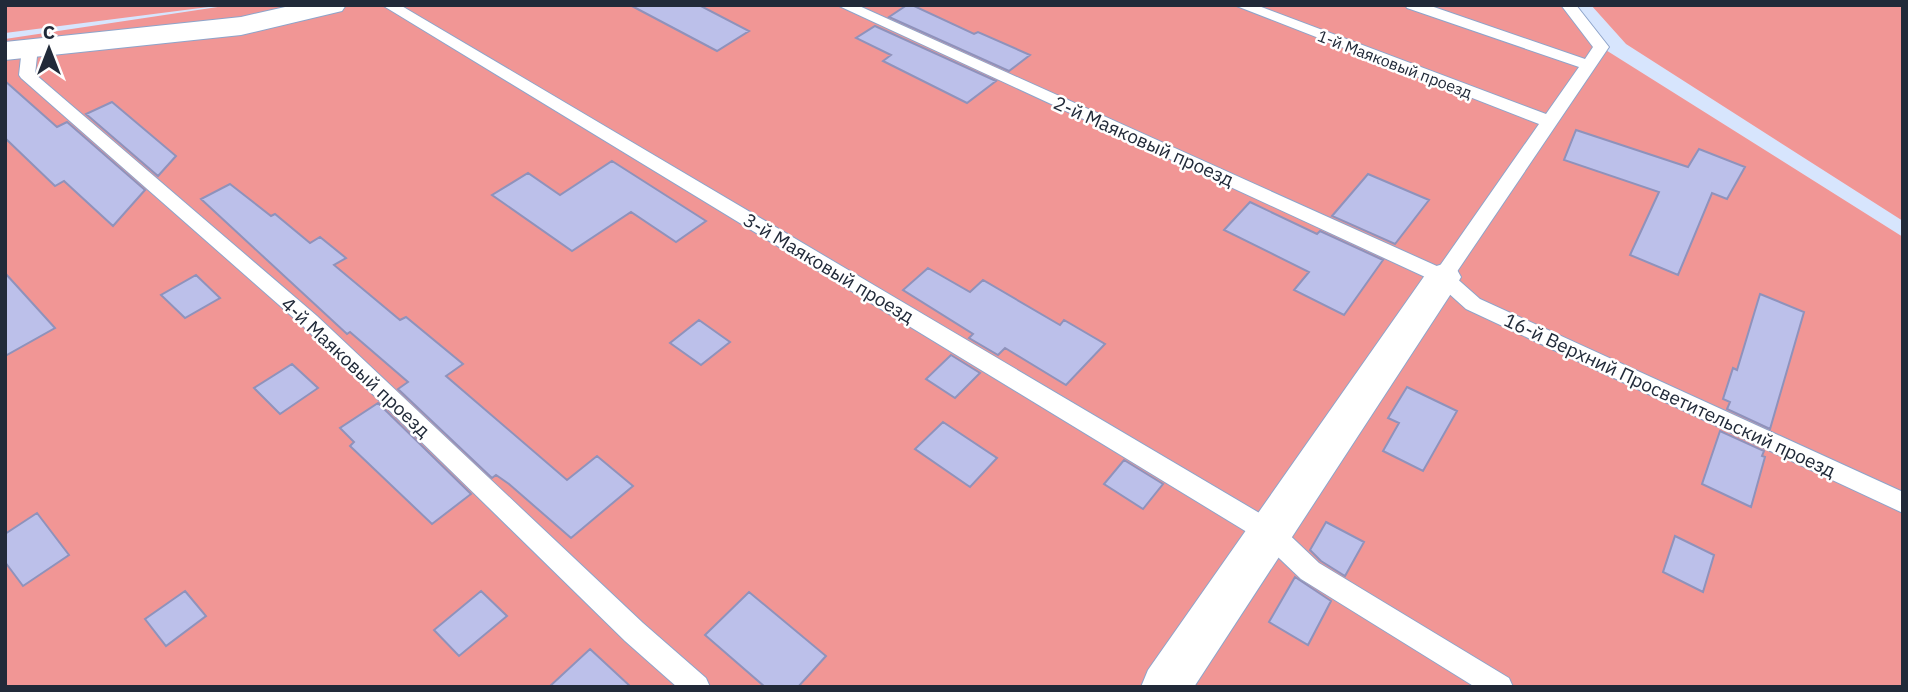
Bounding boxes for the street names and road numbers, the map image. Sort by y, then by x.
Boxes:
street label: 1-й Маяковый проезд [1315,25,1476,103]
street label: 2-й Маяковый проезд [1050,90,1238,192]
street label: 3-й Маяковый проезд [739,207,919,329]
street label: 4-й Маяковый проезд [276,292,436,442]
street label: 16-й Верхний Просветительский проезд [1500,307,1840,483]

